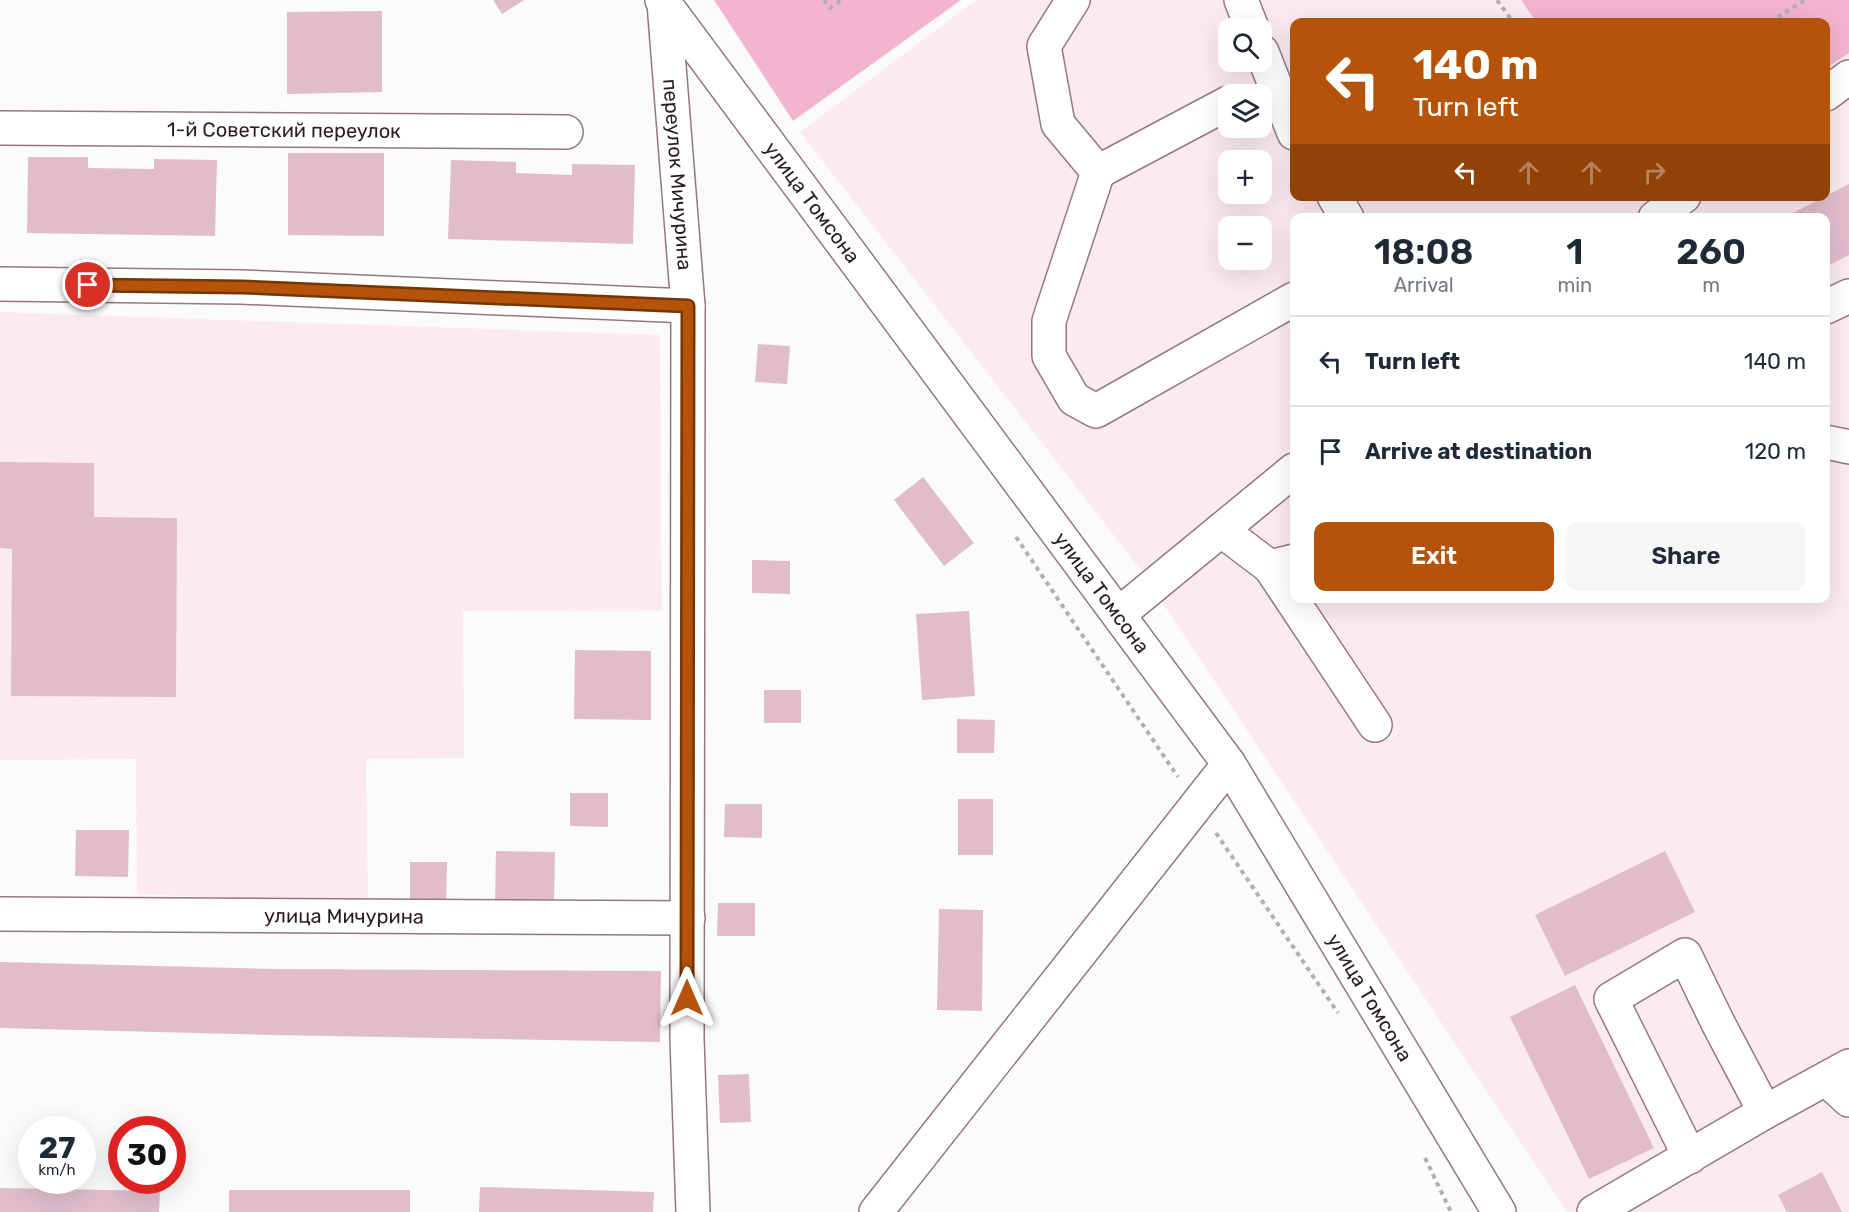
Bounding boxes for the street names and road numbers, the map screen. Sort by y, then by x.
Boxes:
street label: переулок Мичурина [658,78,697,271]
street label: 1-й Советский переулок [167,117,401,143]
street label: улица Томсона [759,137,865,268]
street label: улица Томсона [1049,527,1155,658]
street label: улица Мичурина [264,904,424,928]
street label: улица Томсона [1322,929,1417,1066]

